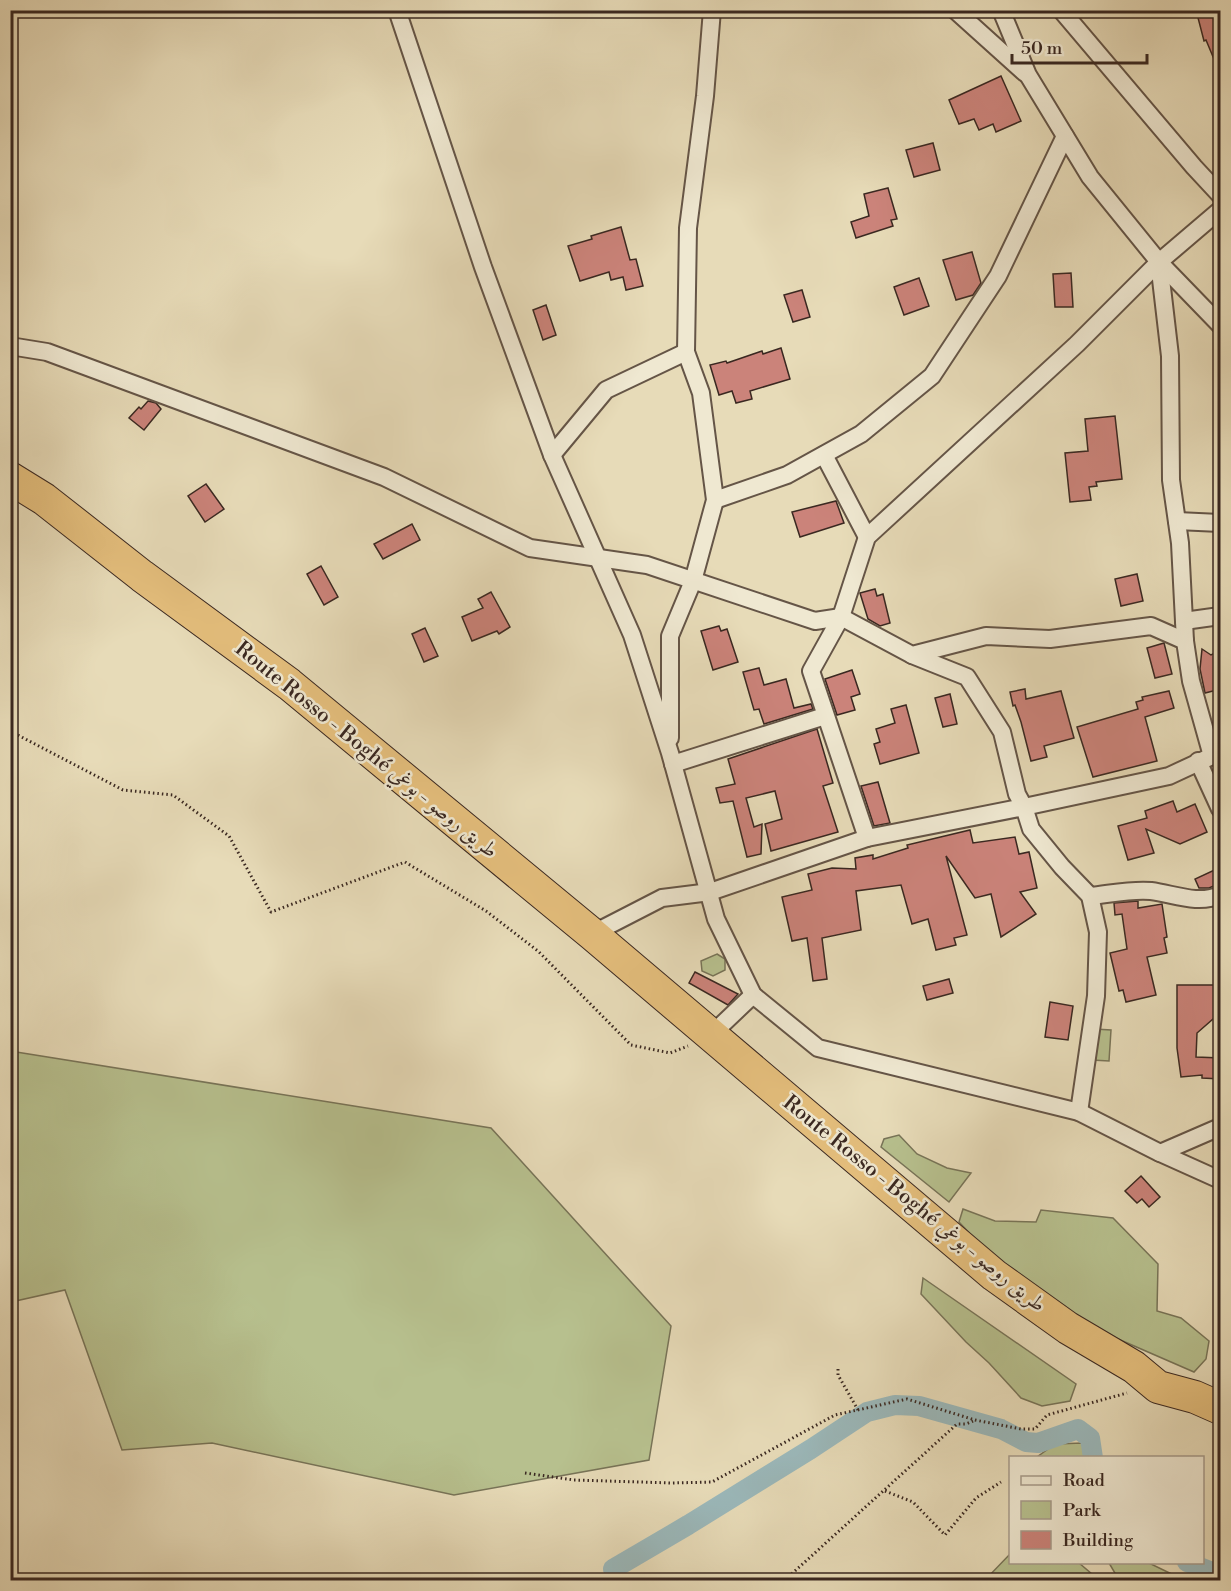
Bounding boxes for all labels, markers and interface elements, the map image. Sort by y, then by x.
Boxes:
scale bar [1012,27,1147,65]
text: 50 m [1021,37,1063,60]
street label: Route Rosso - Boghé طريق روصو - بوغي [227,636,503,866]
street label: Route Rosso - Boghé طريق روصو - بوغي [775,1090,1051,1320]
legend [1009,1456,1204,1564]
text: Road [1063,1469,1106,1492]
text: Park [1063,1499,1102,1522]
text: Building [1062,1529,1134,1552]

